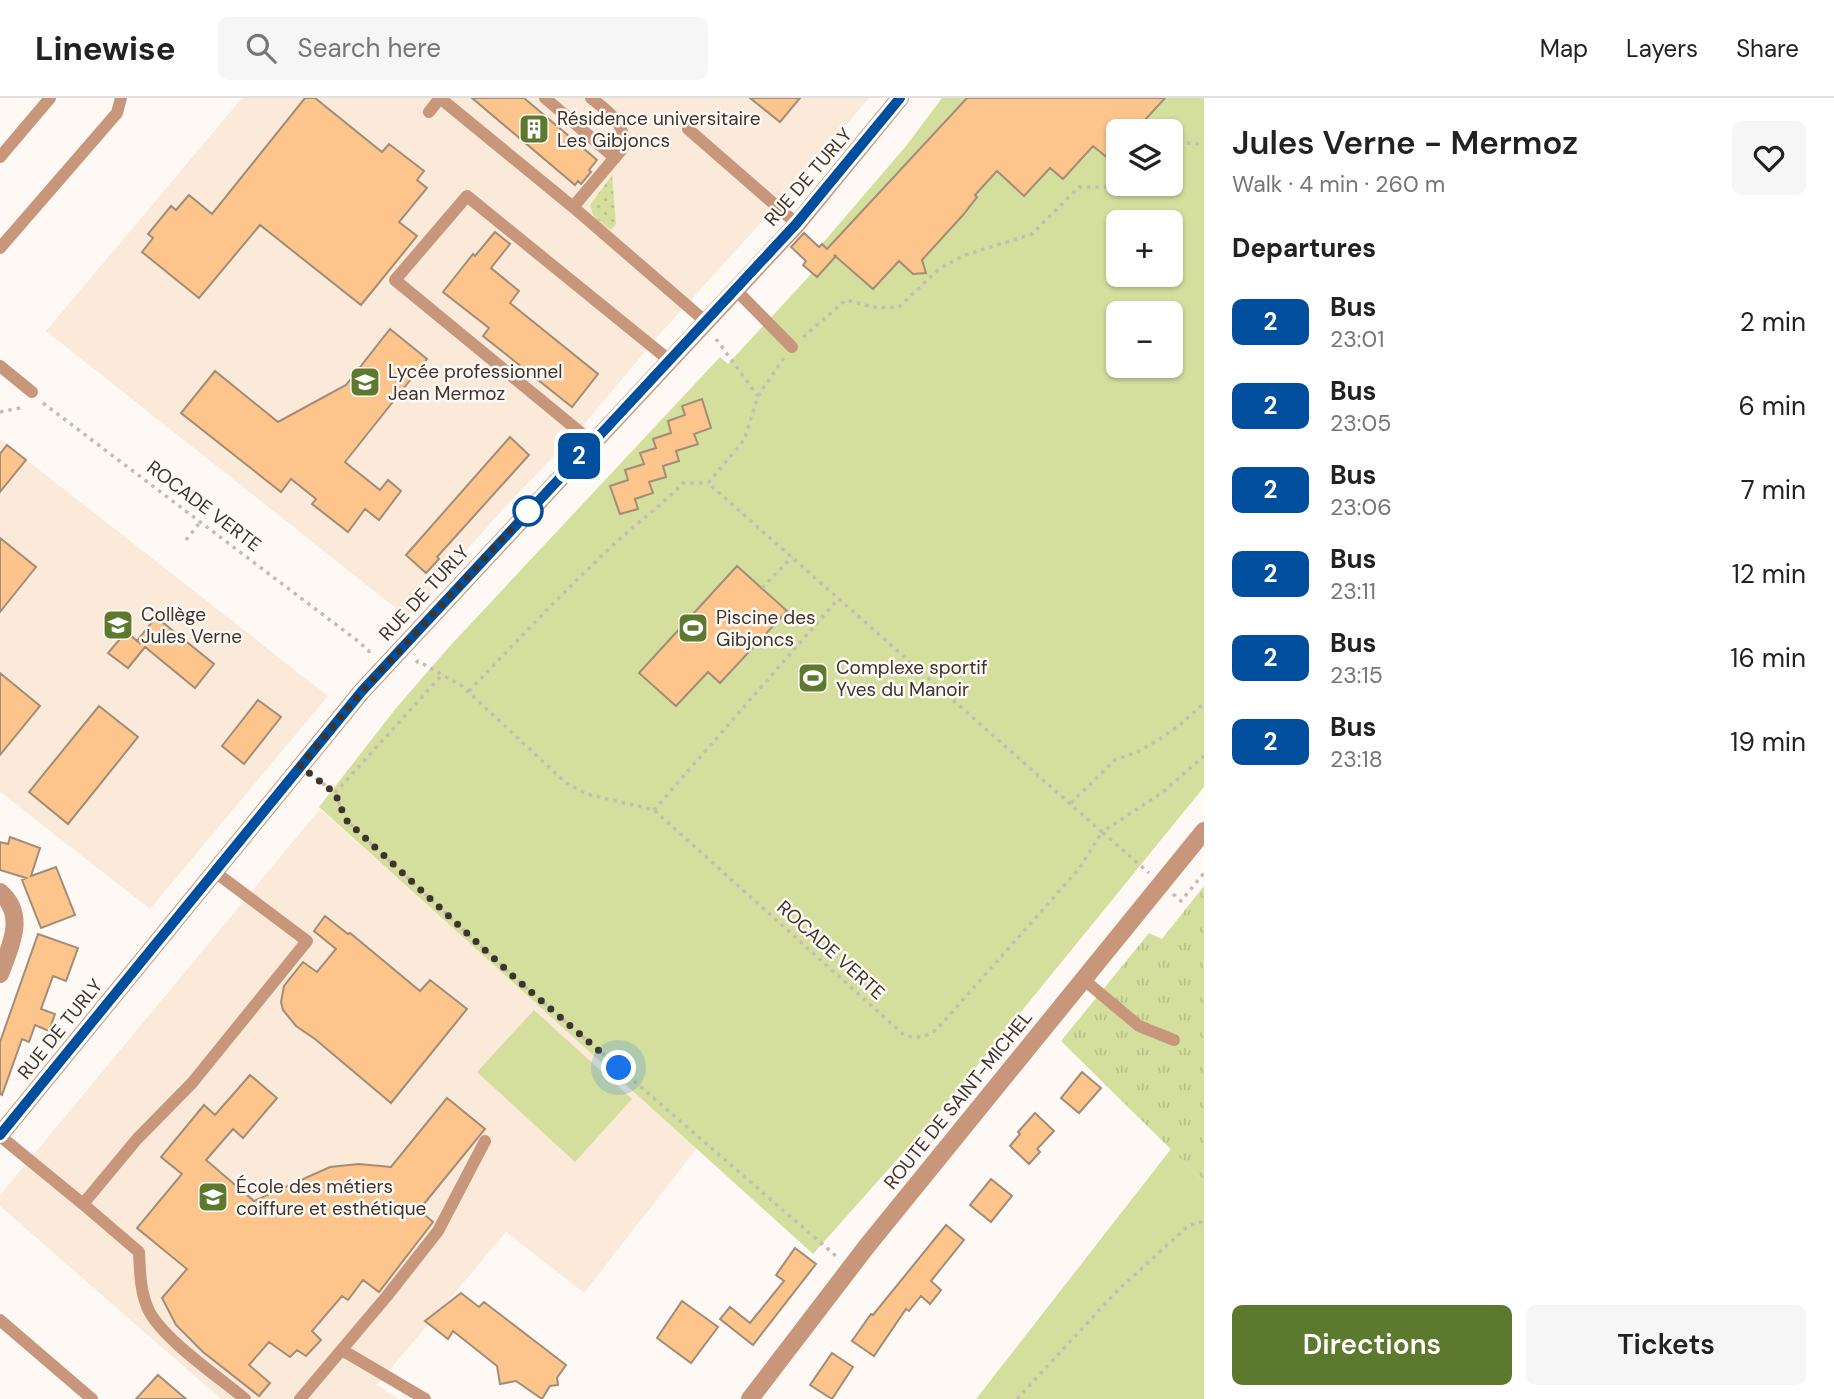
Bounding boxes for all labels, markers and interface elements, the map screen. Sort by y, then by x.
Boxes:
search box [218,17,708,80]
text: Linewise [35,27,176,70]
icon: search [242,29,280,67]
text: Search here [298,31,441,65]
text: Map [1540,33,1588,64]
text: Layers [1626,33,1698,64]
text: Share [1736,33,1799,64]
place label: Résidence universitaire Les Gibjoncs [557,106,761,153]
building icon: Résidence universitaire Les Gibjoncs [517,112,551,146]
map controls [1106,119,1183,378]
button: layers [1106,119,1183,196]
text: Jules Verne - Mermoz [1232,121,1578,164]
button: heart [1732,121,1806,195]
street label: RUE DE TURLY [759,123,857,231]
text: Walk · 4 min · 260 m [1232,169,1445,199]
button: + [1106,210,1183,287]
text: Departures [1232,231,1376,265]
text: Bus [1330,290,1376,324]
button: − [1106,301,1183,378]
text: 2 min [1740,305,1806,339]
text: 2 [1264,306,1277,337]
text: 23:01 [1330,324,1384,354]
place label: Lycée professionnel Jean Mermoz [388,359,562,406]
school or university icon: Lycée professionnel Jean Mermoz [348,365,382,399]
text: Bus [1330,374,1376,408]
text: 6 min [1738,389,1806,423]
text: 2 [1264,390,1277,421]
text: 23:05 [1330,408,1391,438]
line badge: 2 [556,433,602,479]
text: 2 [572,440,586,471]
street label: ROCADE VERTE [142,455,266,557]
text: Bus [1330,458,1376,492]
text: 7 min [1741,473,1806,507]
text: 2 [1264,474,1277,505]
text: 23:06 [1330,492,1392,522]
unlabelled marker [513,496,543,526]
street label: RUE DE TURLY [373,540,475,646]
text: Bus [1330,542,1376,576]
text: 12 min [1732,557,1806,591]
text: 2 [1264,558,1277,589]
text: 23:11 [1330,576,1376,606]
place label: Collège Jules Verne [141,602,242,649]
place label: Piscine des Gibjoncs [716,605,816,652]
school or university icon: Collège Jules Verne [101,608,135,642]
sports icon: Piscine des Gibjoncs [676,611,710,645]
text: Bus [1330,626,1376,660]
text: 16 min [1730,641,1806,675]
text: 2 [1264,642,1277,673]
place label: Complexe sportif Yves du Manoir [836,655,987,702]
text: 23:15 [1330,660,1383,690]
sports icon: Complexe sportif Yves du Manoir [796,661,830,695]
text: Bus [1330,710,1376,744]
text: 19 min [1730,725,1806,759]
text: 2 [1264,726,1277,757]
text: 23:18 [1330,744,1383,774]
street label: ROCADE VERTE [772,895,890,1005]
street label: RUE DE TURLY [12,974,108,1084]
street label: ROUTE DE SAINT-MICHEL [878,1006,1038,1194]
your location [601,1050,636,1085]
place label: École des métiers coiffure et esthétique [236,1174,426,1221]
school or university icon: École des métiers coiffure et esthétique [196,1180,230,1214]
button: Directions [1232,1305,1512,1385]
button: Tickets [1526,1305,1806,1385]

